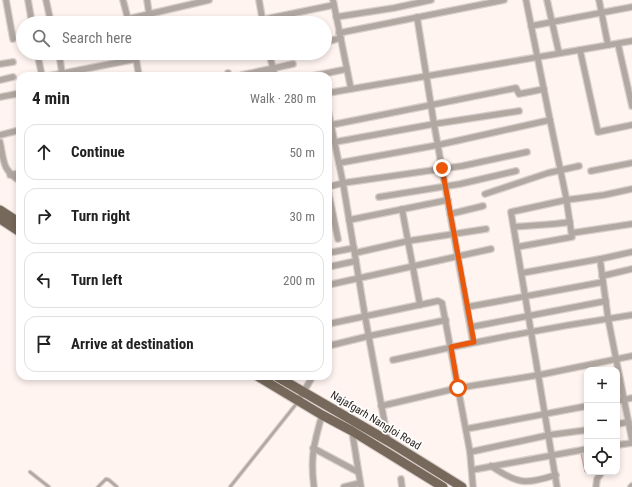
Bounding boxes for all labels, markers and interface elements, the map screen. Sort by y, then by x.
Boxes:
search box [16,16,332,60]
icon: search [30,27,52,49]
text: Search here [62,29,132,47]
text: 4 min [32,88,70,108]
text: Walk · 280 m [250,91,316,106]
icon: ahead [33,141,55,163]
text: Continue [71,143,125,161]
text: 50 m [289,145,315,160]
route end [433,159,451,177]
icon: right [33,205,55,227]
text: Turn right [71,207,130,225]
text: 30 m [289,209,315,224]
icon: left [33,269,55,291]
text: Turn left [71,271,122,289]
text: 200 m [283,273,315,288]
icon: arrive [33,333,55,355]
text: Arrive at destination [71,335,194,353]
map controls [584,367,620,475]
button: + [584,367,620,403]
route start [449,379,467,397]
street label: Najafgarh Nangloi Road [328,388,423,453]
button: − [584,403,620,439]
button: locate [584,439,620,475]

